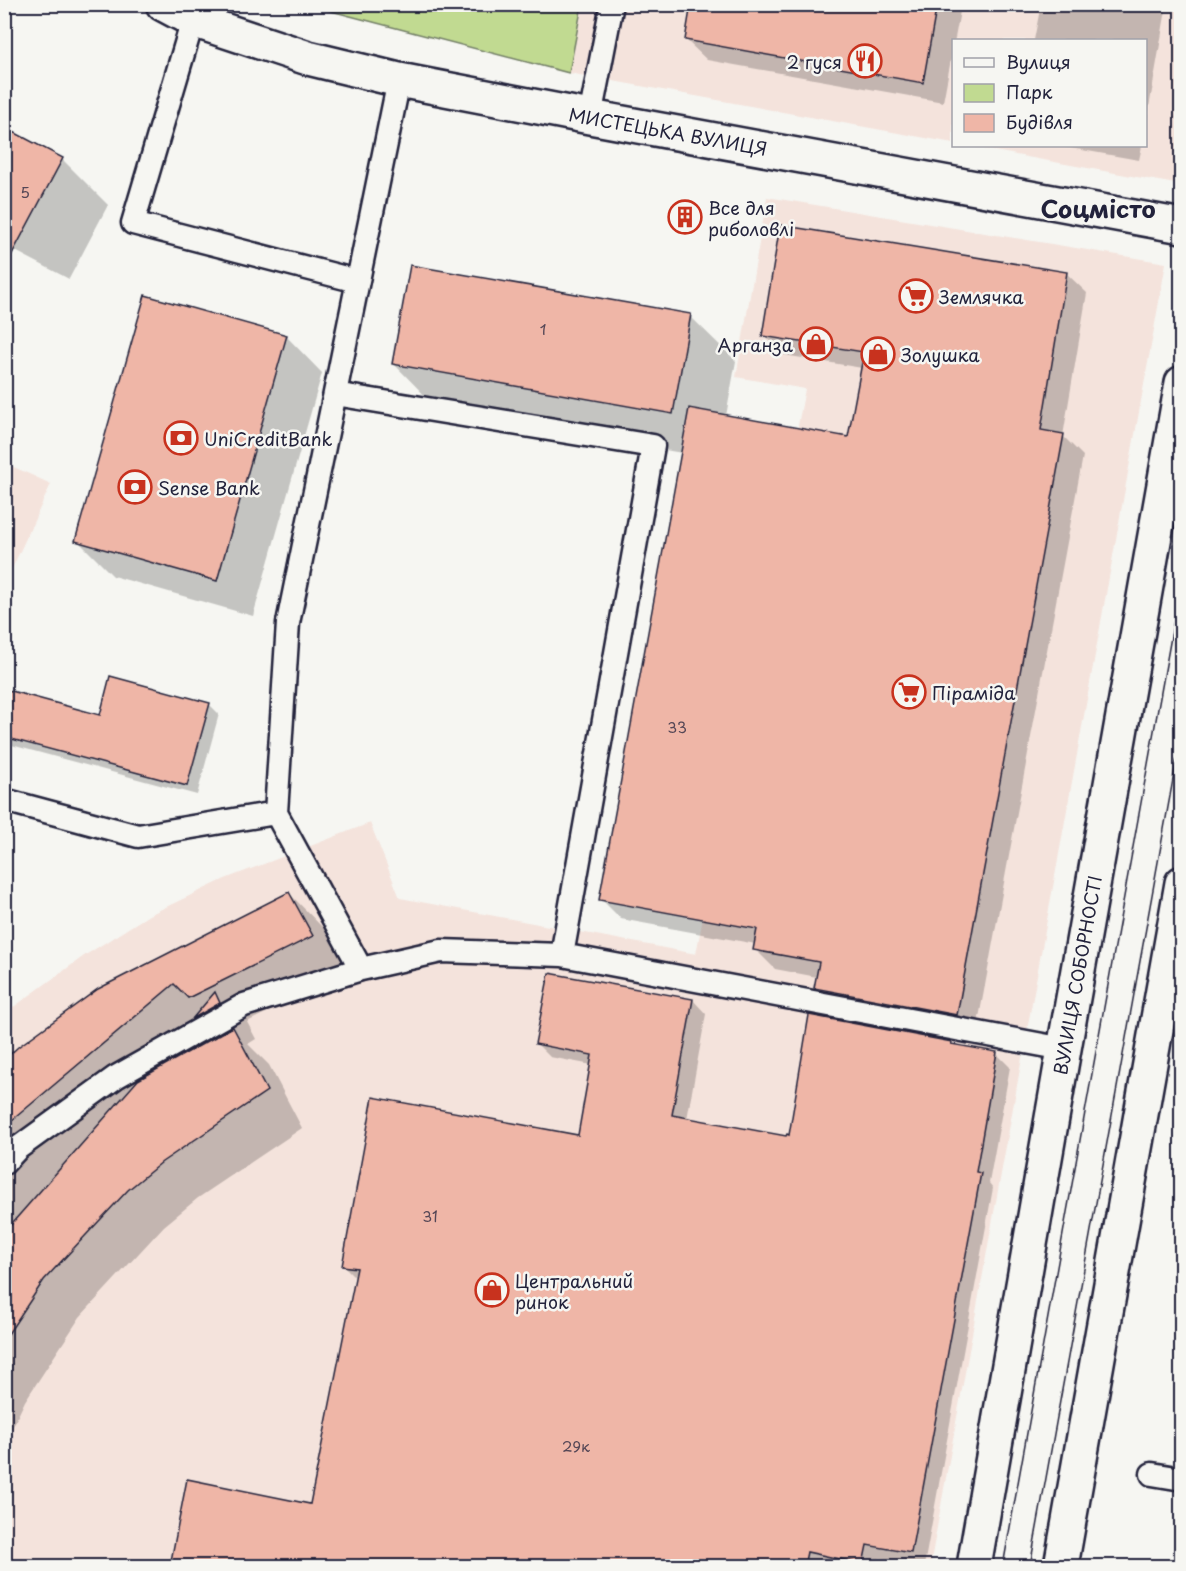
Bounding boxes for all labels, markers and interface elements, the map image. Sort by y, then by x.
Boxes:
legend [952,39,1147,147]
restaurant icon: 2 гуся [847,43,883,79]
place label: 2 гуся [786,48,842,75]
text: Вулиця [1006,48,1071,75]
text: Парк [1006,78,1053,105]
street label: МИСТЕЦЬКА ВУЛИЦЯ [567,100,769,162]
text: Будівля [1006,108,1073,135]
house number: 5 [20,180,30,203]
district label: Соцмісто [1040,190,1156,226]
place label: Все для риболовлі [708,194,794,242]
building icon: Все для риболовлі [667,199,703,235]
supermarket icon: Землячка [898,278,934,314]
place label: Землячка [939,283,1024,310]
house number: 1 [540,317,546,340]
shop icon: Арганза [798,326,834,362]
place label: Арганза [717,331,794,358]
shop icon: Золушка [860,336,896,372]
place label: Золушка [901,341,980,368]
bank icon: UniCreditBank [163,420,199,456]
place label: UniCreditBank [204,425,332,452]
bank icon: Sense Bank [117,469,153,505]
place label: Sense Bank [158,474,260,501]
supermarket icon: Піраміда [891,674,927,710]
place label: Піраміда [932,679,1016,706]
house number: 33 [667,715,687,738]
street label: ВУЛИЦЯ СОБОРНОСТІ [1046,873,1108,1077]
house number: 31 [422,1204,438,1227]
place label: Центральний ринок [515,1267,633,1315]
shop icon: Центральний ринок [474,1272,510,1308]
house number: 29к [562,1434,590,1457]

